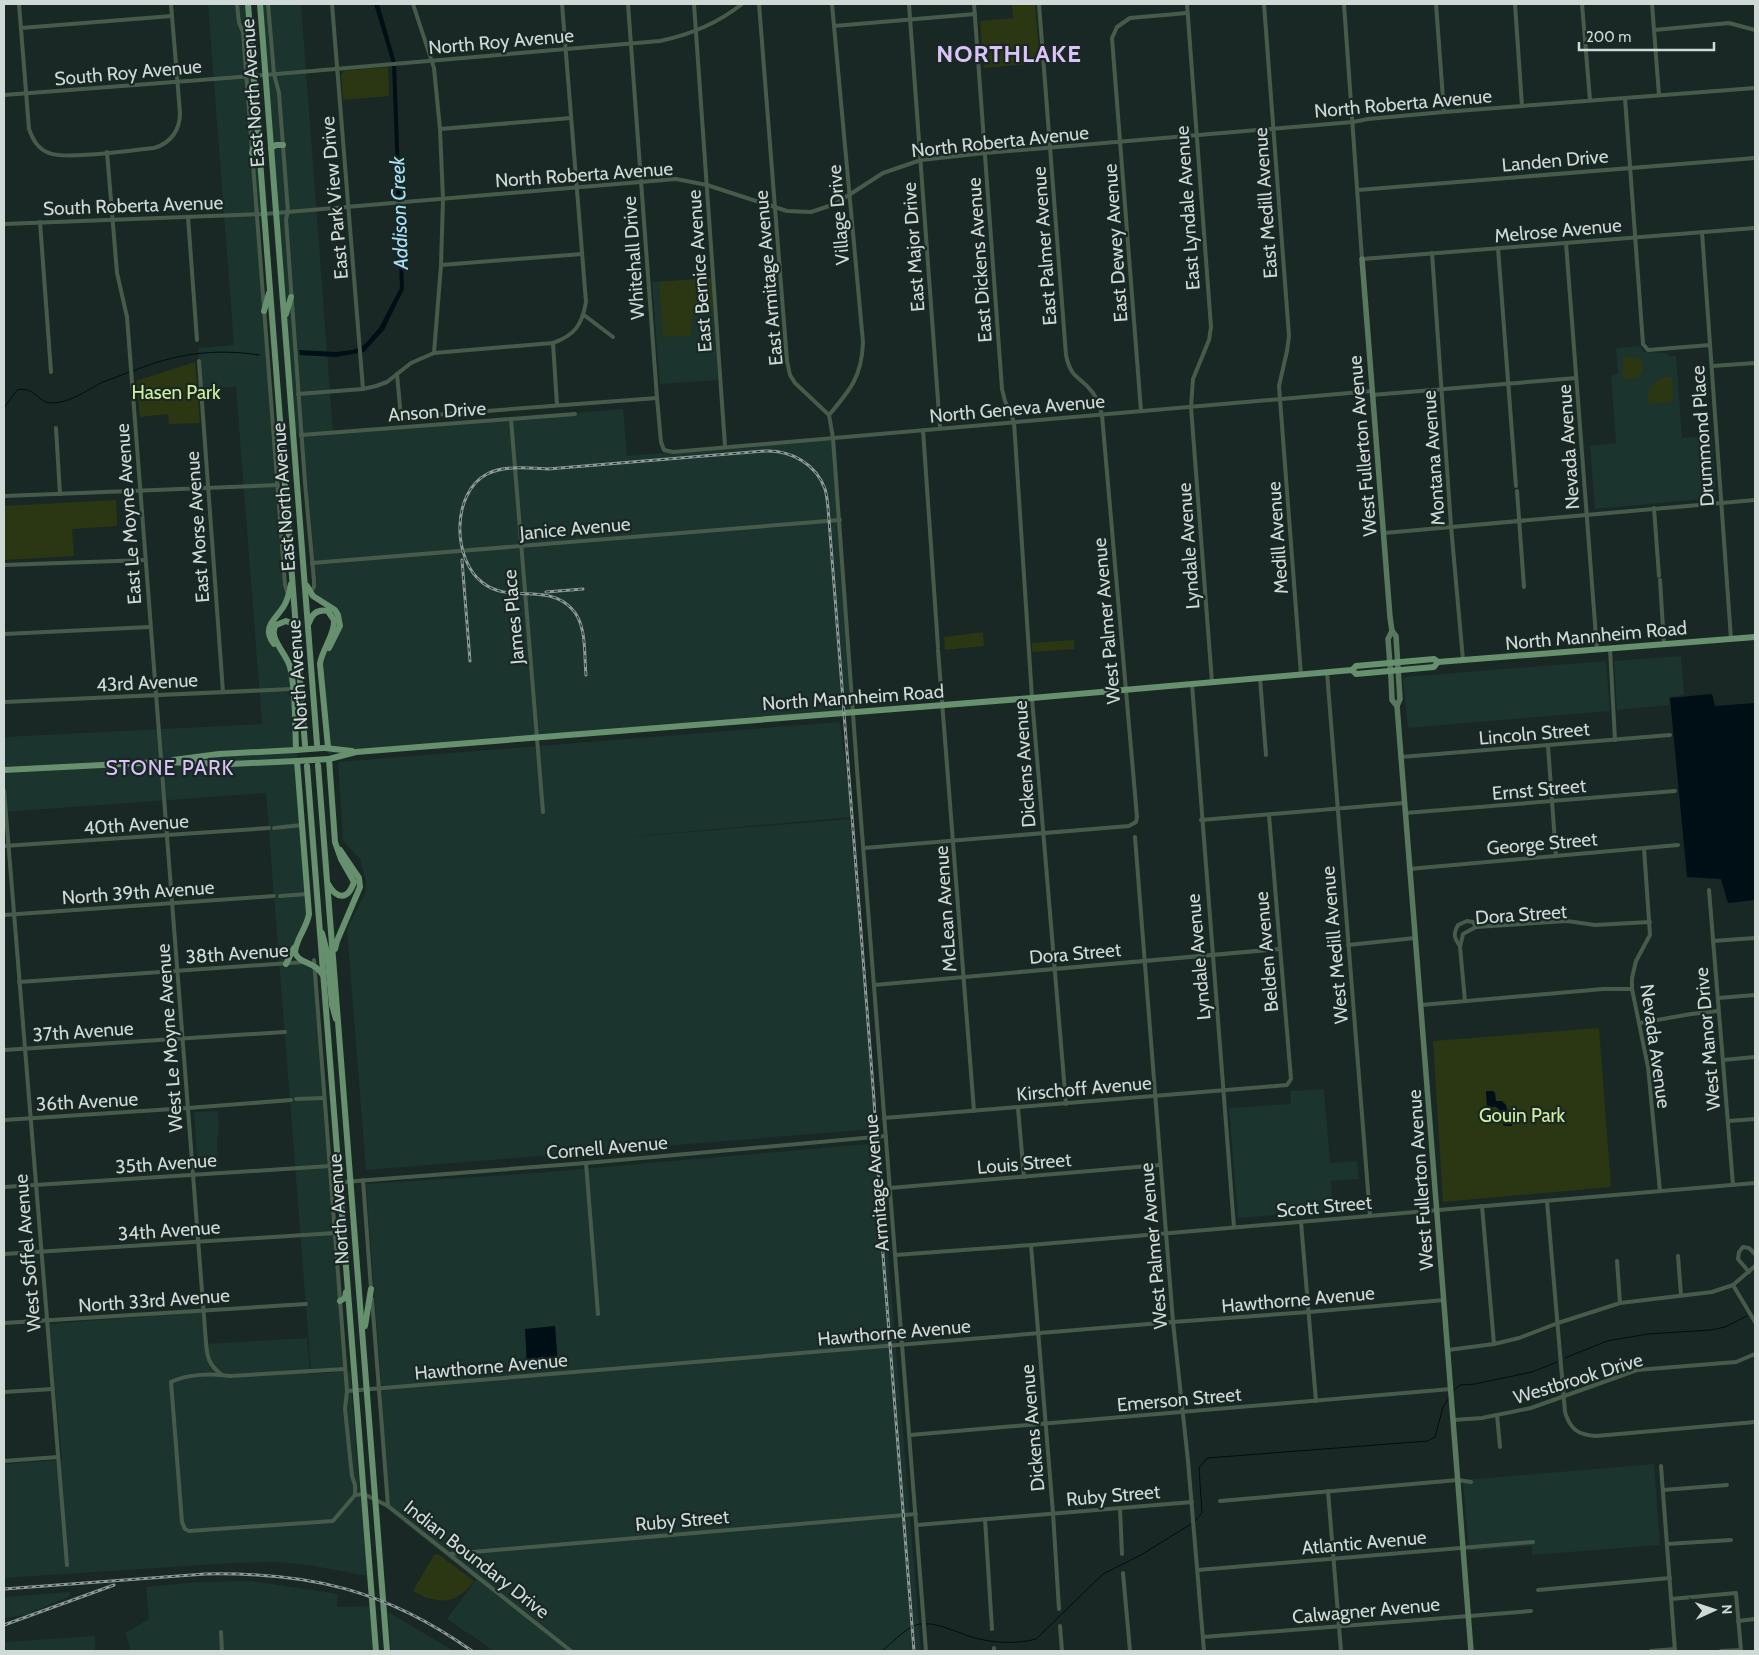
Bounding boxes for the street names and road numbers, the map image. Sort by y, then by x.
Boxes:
street label: East North Avenue [236,18,269,168]
street label: North Roy Avenue [427,24,575,59]
street label: South Roy Avenue [53,55,203,90]
street label: North Roberta Avenue [1313,84,1493,123]
street label: East Park View Drive [316,115,353,280]
street label: North Roberta Avenue [910,121,1090,162]
street label: East Lyndale Avenue [1170,125,1205,291]
street label: East Medill Avenue [1249,126,1282,279]
street label: Landen Drive [1501,144,1610,177]
street label: North Roberta Avenue [494,157,674,192]
street label: East Dewey Avenue [1098,163,1133,323]
street label: Village Drive [823,164,854,266]
street label: East Palmer Avenue [1027,165,1062,326]
street label: East Dickens Avenue [962,176,997,343]
street label: East Major Drive [897,181,930,313]
street label: East Bernice Avenue [682,189,717,353]
street label: East Armitage Avenue [749,189,788,367]
street label: South Roberta Avenue [42,191,224,220]
street label: Whitehall Drive [618,195,649,320]
street label: Melrose Avenue [1493,213,1623,248]
street label: West Fullerton Avenue [1343,354,1382,537]
street label: Drummond Place [1686,364,1719,507]
street label: Nevada Avenue [1553,383,1584,510]
street label: North Geneva Avenue [928,389,1106,428]
street label: Montana Avenue [1417,389,1450,527]
street label: Anson Drive [387,397,487,426]
street label: East Le Moyne Avenue [111,422,146,605]
street label: East North Avenue [267,422,300,572]
street label: East Morse Avenue [181,450,214,604]
street label: Medill Avenue [1262,481,1293,595]
street label: Lyndale Avenue [1173,482,1204,610]
street label: Janice Avenue [518,512,632,545]
street label: West Palmer Avenue [1088,537,1125,705]
street label: James Place [498,568,529,666]
street label: North Mannheim Road [1504,616,1688,655]
street label: North Avenue [282,619,313,731]
street label: 43rd Avenue [95,668,199,697]
street label: North Mannheim Road [761,680,945,715]
street label: Dickens Avenue [1009,699,1040,828]
street label: Lincoln Street [1478,717,1591,750]
street label: Ernst Street [1491,774,1588,805]
street label: 40th Avenue [83,809,190,840]
street label: George Street [1486,827,1599,860]
street label: McLean Avenue [930,845,961,973]
street label: West Medill Avenue [1316,865,1353,1025]
street label: North 39th Avenue [61,876,215,909]
street label: Belden Avenue [1250,890,1283,1013]
street label: Lyndale Avenue [1182,893,1215,1021]
street label: Dora Street [1474,900,1568,929]
street label: 38th Avenue [185,938,289,969]
street label: Dora Street [1028,938,1123,969]
street label: West Le Moyne Avenue [151,943,188,1133]
street label: West Manor Drive [1690,966,1725,1112]
street label: Nevada Avenue [1635,982,1676,1110]
street label: 37th Avenue [32,1016,135,1046]
street label: Kirschoff Avenue [1016,1071,1153,1106]
street label: 36th Avenue [35,1087,139,1116]
street label: West Fullerton Avenue [1403,1089,1438,1271]
street label: Armitage Avenue [859,1113,894,1253]
street label: Cornell Avenue [545,1131,669,1164]
street label: 35th Avenue [114,1148,218,1179]
street label: Louis Street [976,1148,1073,1179]
street label: North Avenue [323,1153,354,1265]
street label: West Palmer Avenue [1135,1162,1172,1330]
street label: West Soffel Avenue [9,1173,46,1333]
street label: Scott Street [1275,1191,1373,1222]
street label: 34th Avenue [117,1215,221,1246]
street label: Hawthorne Avenue [1220,1281,1376,1318]
street label: North 33rd Avenue [77,1284,231,1317]
street label: Hawthorne Avenue [816,1314,972,1351]
street label: Hawthorne Avenue [413,1348,569,1385]
street label: Westbrook Drive [1511,1348,1646,1409]
street label: Dickens Avenue [1015,1363,1049,1492]
street label: Emerson Street [1116,1383,1243,1416]
street label: Ruby Street [1065,1480,1162,1511]
street label: Indian Boundary Drive [399,1495,554,1624]
street label: Ruby Street [634,1505,731,1536]
street label: Atlantic Avenue [1301,1526,1428,1559]
street label: Calwagner Avenue [1291,1593,1441,1628]

